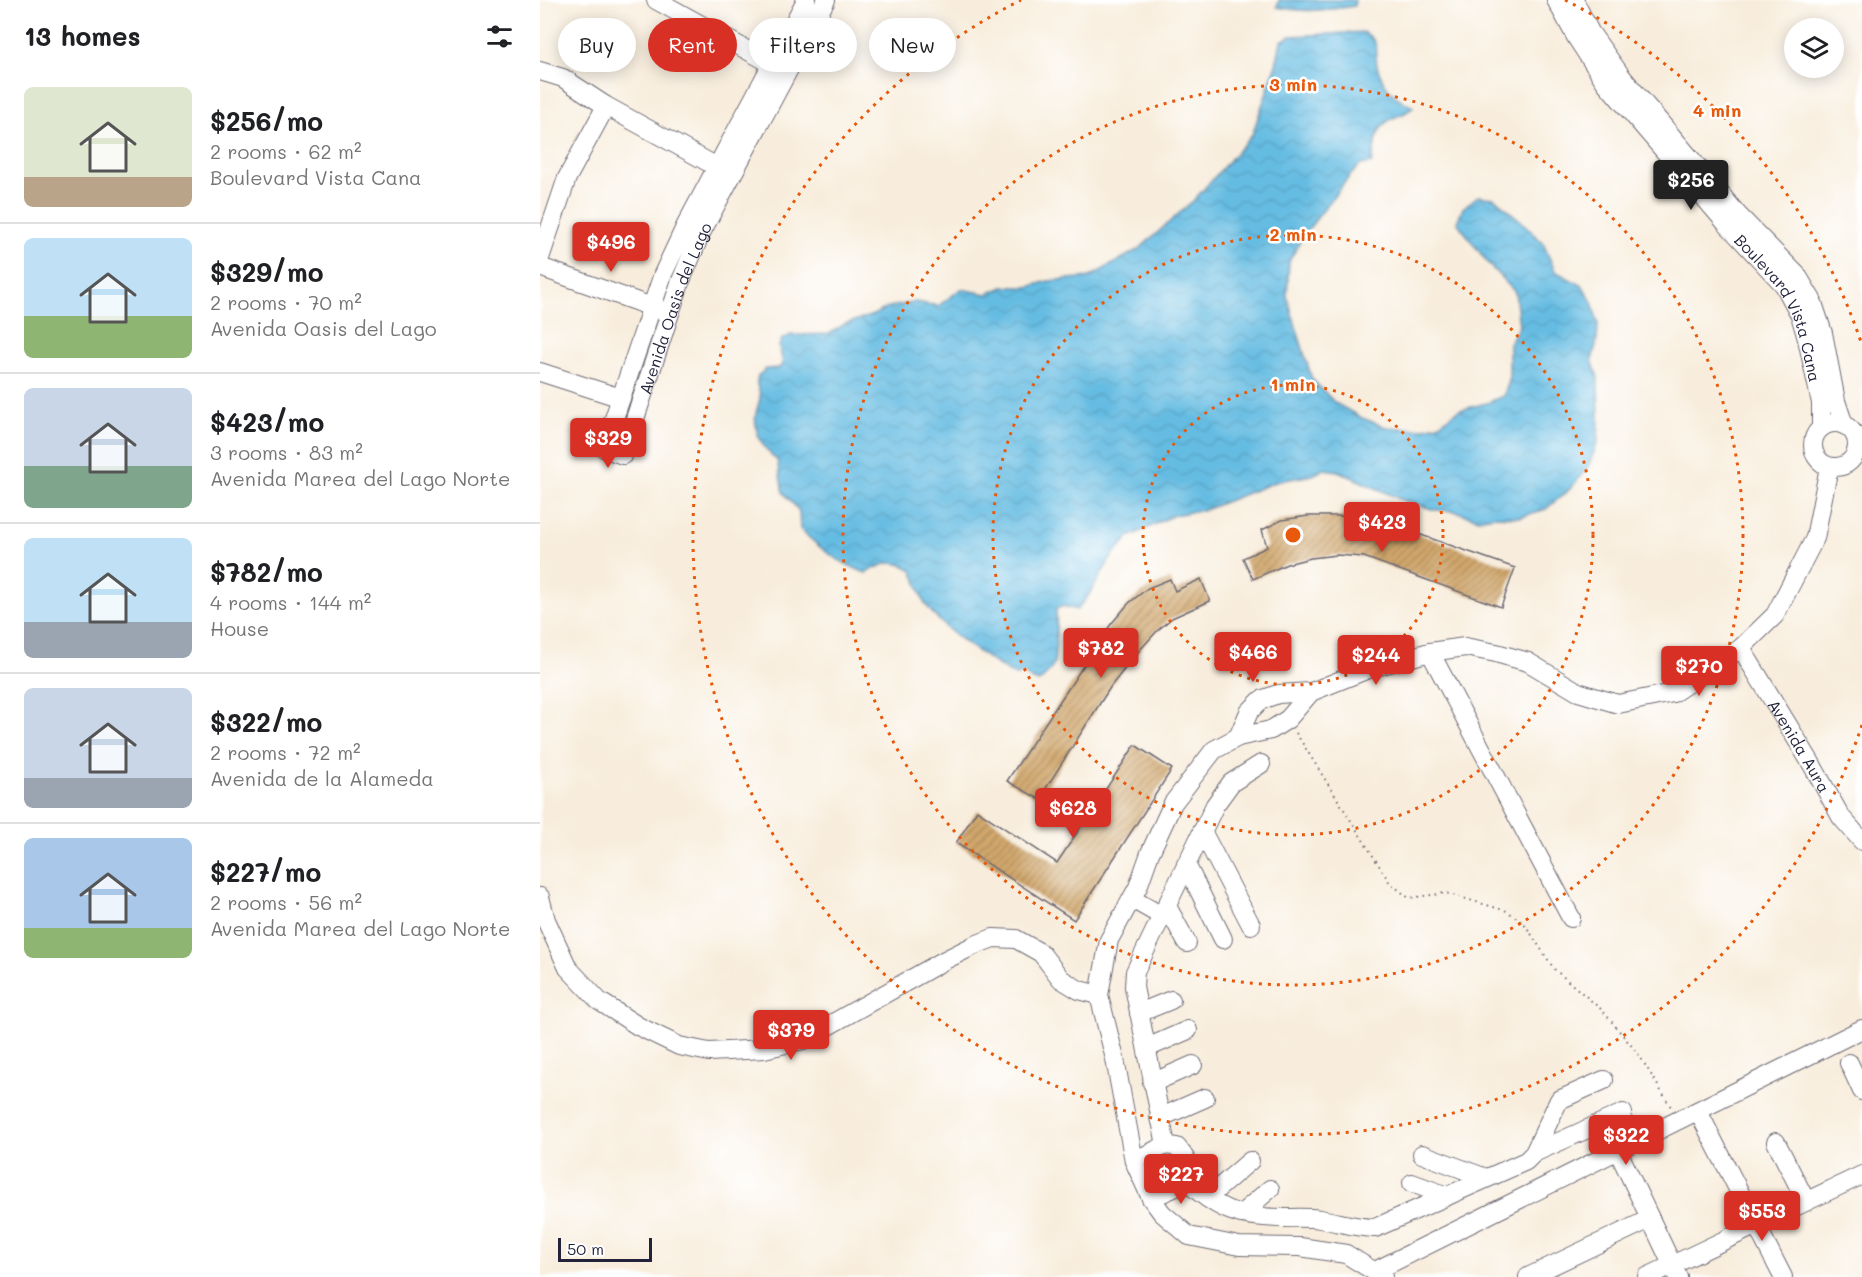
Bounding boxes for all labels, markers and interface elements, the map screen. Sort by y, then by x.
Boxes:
chip: Buy [558,18,636,72]
chip: Rent [648,18,737,72]
chip: Filters [749,18,857,72]
chip: New [869,18,956,72]
map controls [1784,18,1844,78]
button: layers [1784,18,1844,78]
text: 13 homes [24,19,141,53]
icon: filters [483,20,516,53]
text: 3 min [1269,72,1317,96]
text: 4 min [1693,98,1741,122]
text: $256/mo [210,104,323,138]
icon: home [72,111,144,183]
text: 2 rooms · 62 m² [210,138,362,164]
pin: $256 [1655,160,1727,211]
text: Boulevard Vista Cana [210,164,421,190]
text: $256 [1667,166,1715,192]
street label: Avenida Oasis del Lago [634,218,716,396]
pin: $496 [575,222,647,273]
text: 2 min [1269,222,1317,246]
text: $496 [586,228,636,254]
street label: Boulevard Vista Cana [1731,229,1827,384]
text: $329/mo [210,255,323,289]
icon: home [72,262,144,334]
text: 2 rooms · 70 m² [210,289,362,315]
text: Avenida Oasis del Lago [210,315,437,341]
text: 1 min [1270,372,1316,396]
text: $423/mo [210,405,324,439]
icon: home [72,412,144,484]
pin: $329 [572,418,644,469]
text: $329 [584,424,632,450]
text: 3 rooms · 83 m² [210,439,363,465]
text: Avenida Marea del Lago Norte [210,465,510,491]
pin: $423 [1346,502,1418,553]
text: $423 [1358,508,1406,534]
centre of rings [1283,525,1303,545]
text: $782/mo [210,555,323,589]
icon: home [72,562,144,634]
text: 4 rooms · 144 m² [210,589,371,615]
text: House [210,615,269,641]
pin: $782 [1065,628,1137,679]
pin: $466 [1217,632,1289,683]
text: $782 [1077,634,1125,660]
pin: $244 [1340,635,1412,686]
text: $466 [1228,638,1278,664]
text: $244 [1352,641,1400,667]
pin: $270 [1663,646,1735,697]
text: $270 [1675,652,1723,678]
street label: Avenida Aura [1764,695,1836,796]
text: $322/mo [210,705,322,739]
icon: home [72,712,144,784]
text: 2 rooms · 72 m² [210,739,361,765]
text: Avenida de la Alameda [210,765,434,791]
pin: $628 [1037,788,1109,839]
text: $628 [1049,794,1097,820]
text: $227/mo [210,855,321,889]
icon: home [72,862,144,934]
text: 2 rooms · 56 m² [210,889,362,915]
text: Avenida Marea del Lago Norte [210,915,510,941]
pin: $379 [755,1010,827,1061]
text: $379 [767,1016,815,1042]
pin: $322 [1590,1115,1662,1166]
text: $322 [1603,1121,1649,1147]
pin: $227 [1145,1154,1217,1205]
text: $227 [1158,1160,1204,1186]
pin: $553 [1726,1191,1798,1242]
text: $553 [1738,1197,1786,1223]
scale bar [558,1235,652,1262]
text: 50 m [567,1238,604,1259]

